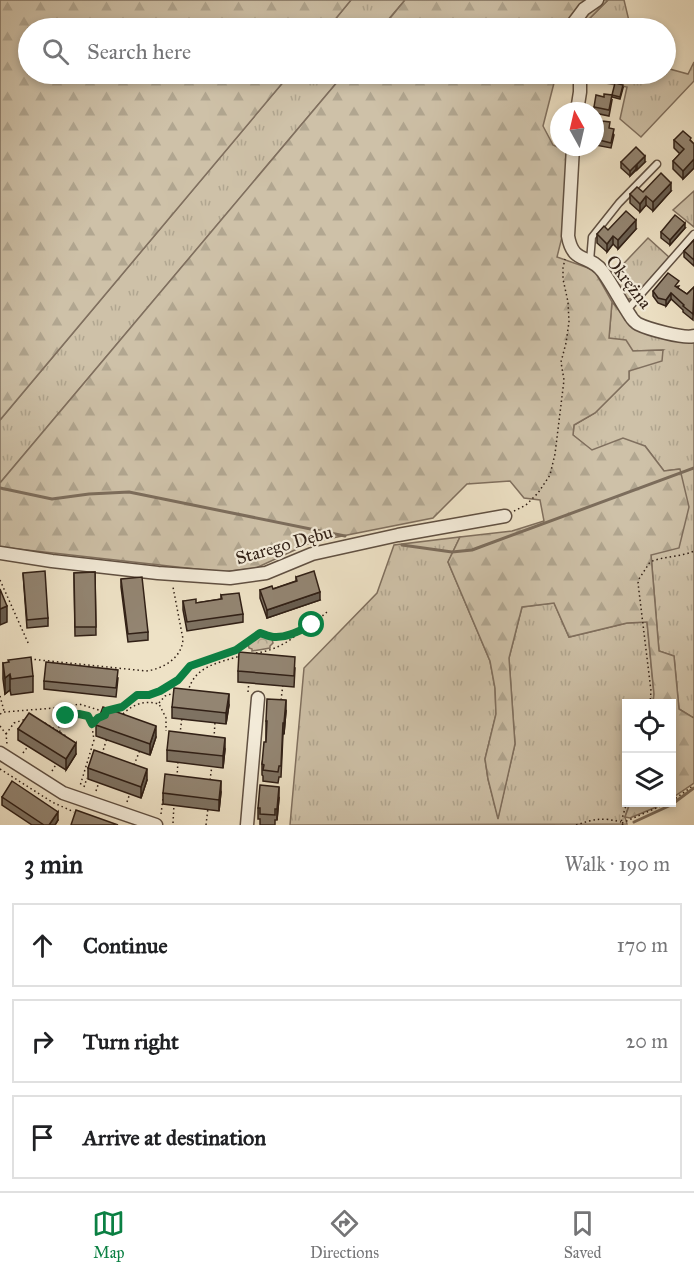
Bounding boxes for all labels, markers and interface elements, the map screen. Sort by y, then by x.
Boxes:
search box [18,18,676,84]
icon: search [39,35,72,68]
text: Search here [87,38,191,65]
north arrow [550,102,604,156]
street label: Okrężna [601,251,657,313]
street label: Starego Dębu [233,521,336,570]
route start [298,611,324,637]
map controls [622,699,676,807]
button: locate [622,699,676,753]
route end [52,702,78,728]
button: layers [622,753,676,807]
text: 3 min [24,848,83,880]
text: Walk · 190 m [565,852,670,876]
icon: ahead [26,929,59,962]
text: Continue [83,932,168,959]
text: 170 m [617,933,668,957]
icon: right [26,1025,59,1058]
text: Turn right [83,1028,179,1055]
text: 20 m [625,1029,668,1053]
icon: arrive [26,1121,59,1154]
text: Arrive at destination [83,1124,266,1151]
tab: Map [92,1207,125,1262]
tab: Directions [310,1207,379,1262]
tab: Saved [564,1207,602,1262]

